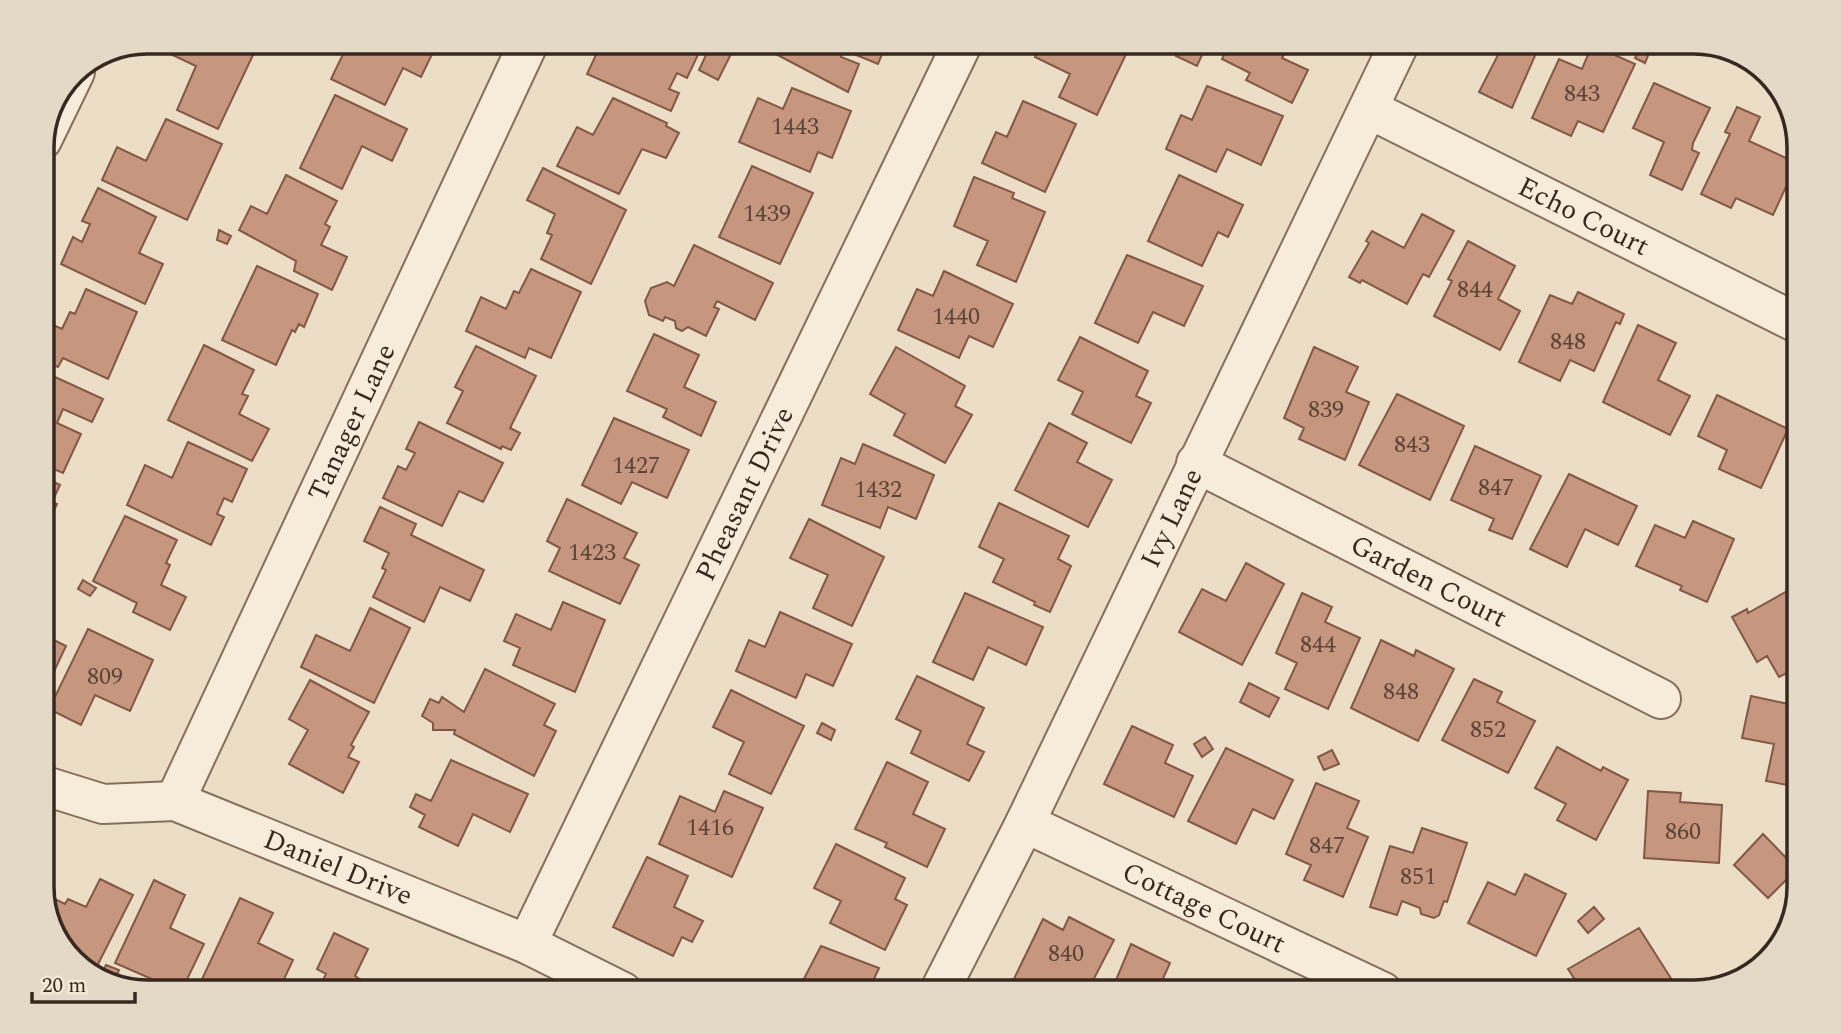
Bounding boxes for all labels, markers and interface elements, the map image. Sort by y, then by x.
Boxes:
house number: 843 [1564,76,1600,112]
house number: 1443 [771,109,819,145]
street label: Echo Court [1510,165,1657,267]
house number: 1439 [743,196,791,232]
house number: 844 [1457,272,1493,308]
house number: 1440 [932,299,980,335]
house number: 848 [1550,324,1586,360]
street label: Tanager Lane [296,336,407,508]
house number: 839 [1308,392,1344,428]
street label: Pheasant Drive [684,399,805,588]
house number: 843 [1394,427,1430,463]
house number: 1427 [612,448,660,484]
street label: Ivy Lane [1129,461,1214,575]
house number: 847 [1478,470,1514,506]
house number: 1432 [854,472,902,508]
street label: Garden Court [1343,523,1515,639]
house number: 1423 [568,535,616,571]
house number: 844 [1300,627,1336,663]
house number: 809 [87,659,123,695]
house number: 848 [1383,674,1419,710]
house number: 852 [1470,712,1506,748]
house number: 1416 [686,810,734,846]
house number: 860 [1665,814,1701,850]
street label: Daniel Drive [257,818,419,917]
house number: 847 [1309,828,1345,864]
street label: Cottage Court [1115,850,1293,965]
house number: 851 [1400,859,1436,895]
house number: 840 [1048,936,1084,972]
scale bar [32,960,135,1004]
text: 20 m [42,970,86,1002]

